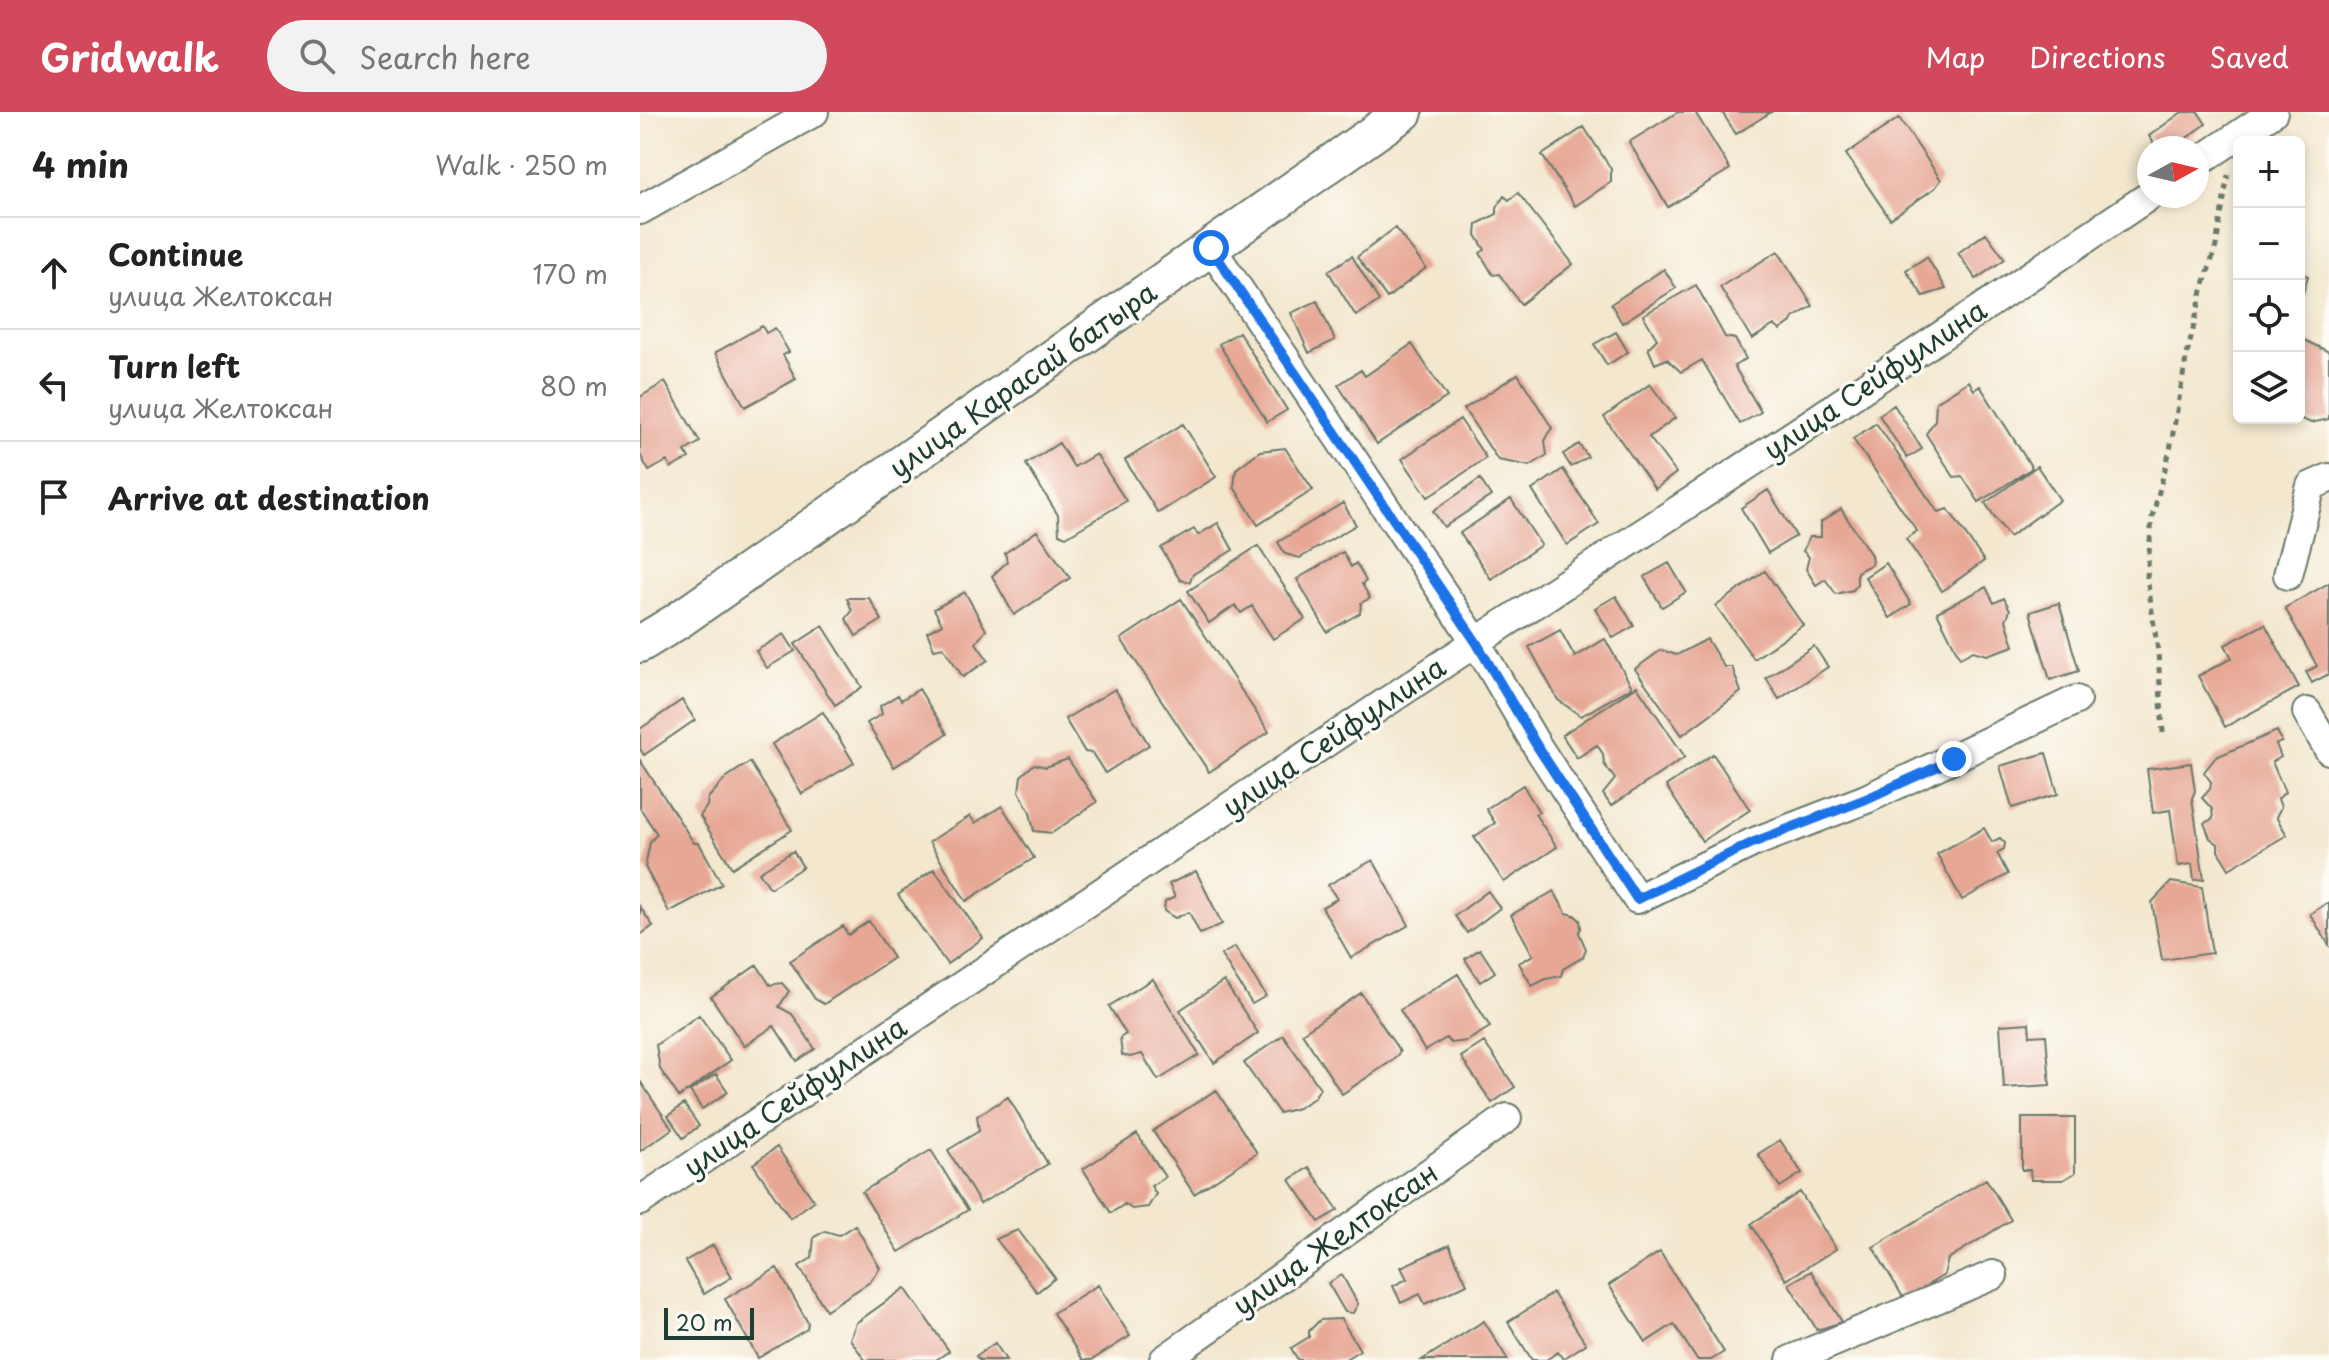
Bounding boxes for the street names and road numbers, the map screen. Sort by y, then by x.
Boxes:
street label: улица Карасай батыра [879,270,1165,488]
street label: улица Сейфуллина [1754,288,1995,470]
street label: улица Сейфуллина [1213,645,1454,827]
street label: улица Сейфуллина [674,1005,915,1187]
street label: улица Желтоксан [1222,1151,1446,1325]

